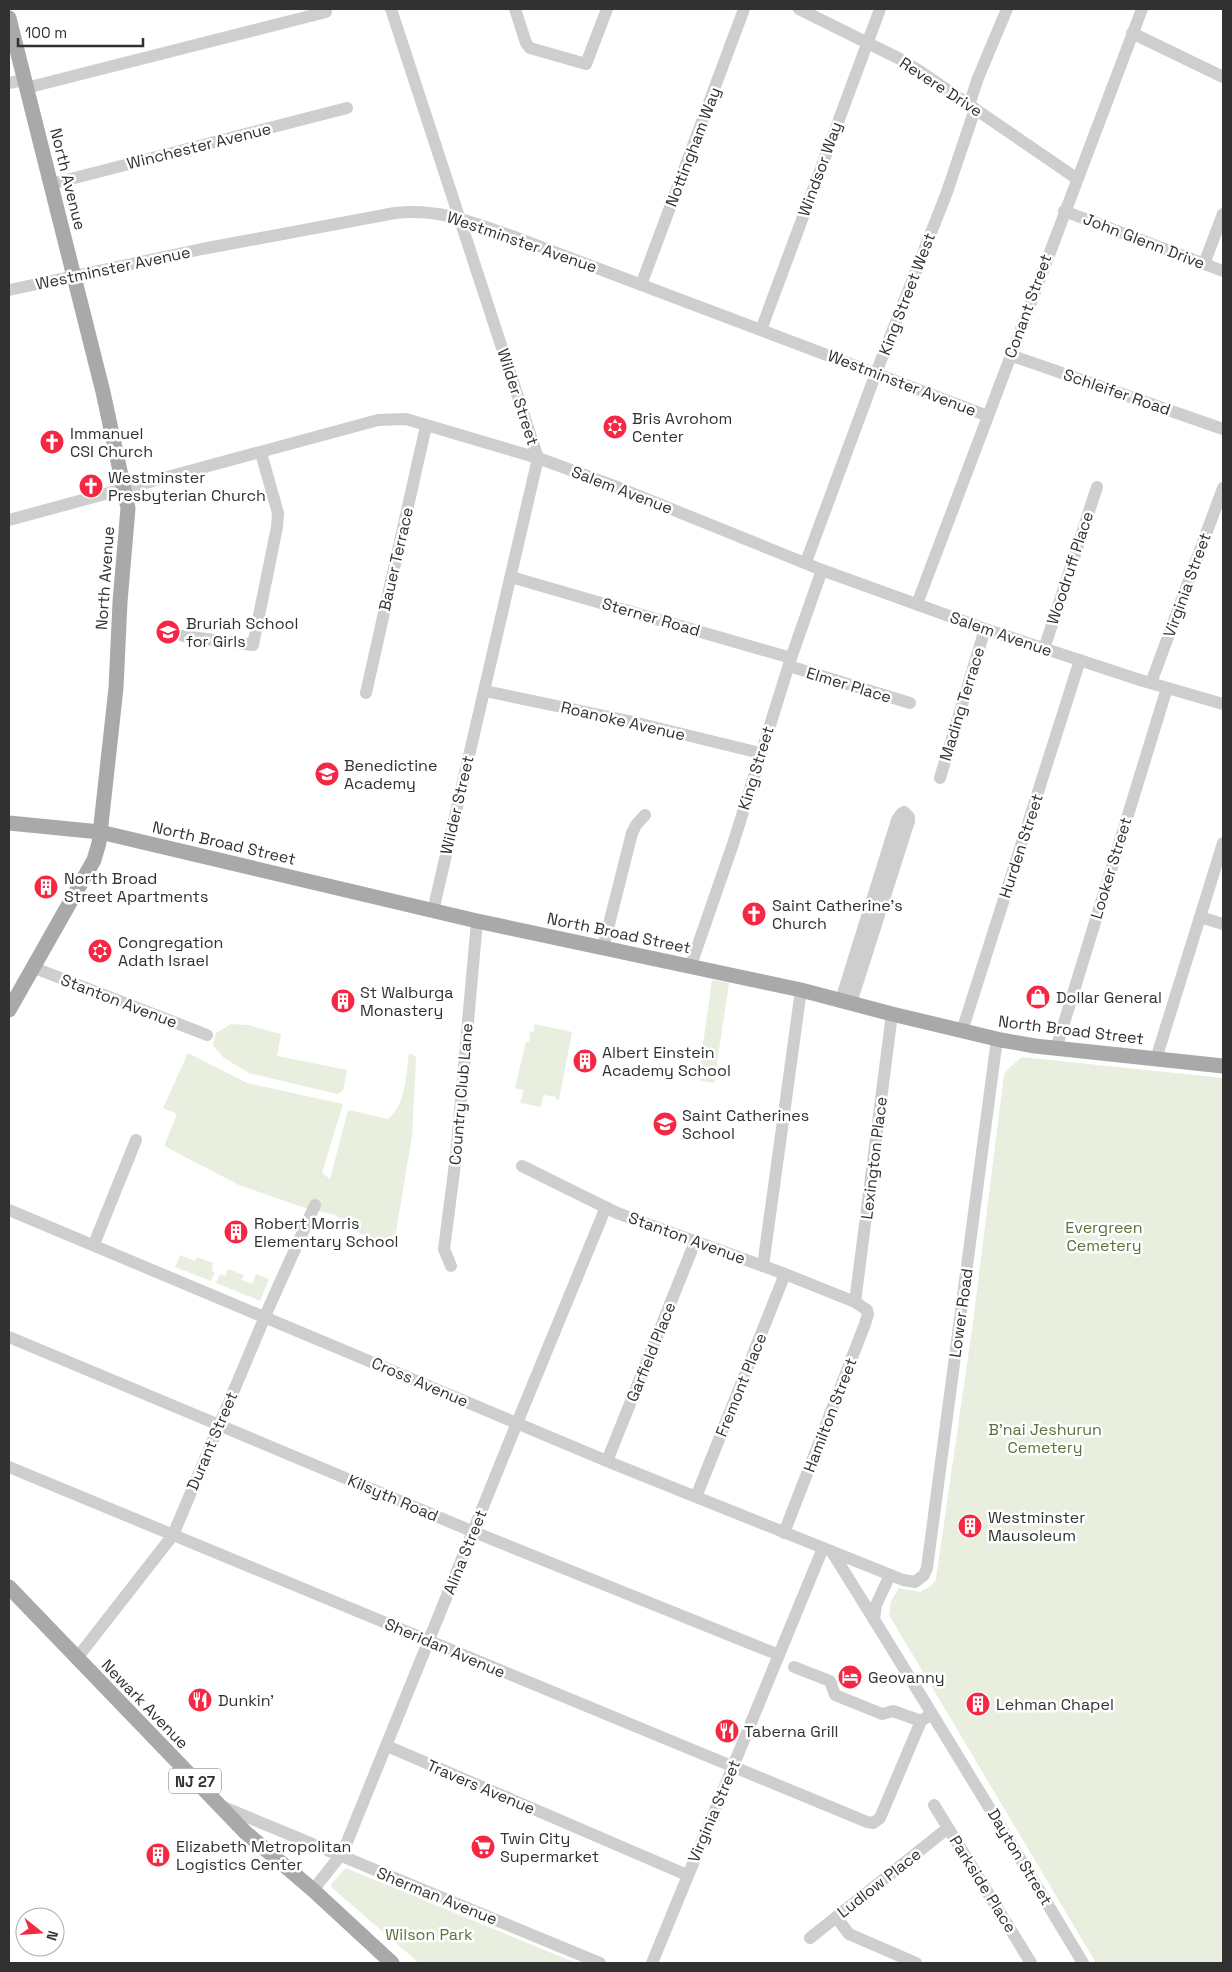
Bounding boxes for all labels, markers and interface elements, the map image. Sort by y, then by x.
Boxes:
scale bar [18,15,142,47]
text: 100 m [25,23,67,42]
street label: Revere Drive [896,52,986,122]
street label: Nottingham Way [661,84,725,210]
street label: Winchester Avenue [125,118,273,174]
street label: Windsor Way [793,119,847,219]
street label: North Avenue [45,126,91,232]
street label: Westminster Avenue [444,206,600,278]
street label: John Glenn Drive [1080,208,1208,274]
street label: King Street West [874,230,940,358]
street label: Westminster Avenue [34,241,192,295]
street label: Conant Street [999,251,1057,361]
street label: Westminster Avenue [825,345,979,421]
street label: Wilder Street [492,346,544,448]
street label: Schleifer Road [1061,364,1173,420]
place label: Bris Avrohom Center [632,408,732,447]
synagogue icon: Bris Avrohom Center [602,414,628,440]
place label: Immanuel CSI Church [70,423,153,462]
church icon: Immanuel CSI Church [39,429,65,455]
street label: Salem Avenue [568,461,676,519]
place label: Westminster Presbyterian Church [108,467,266,506]
church icon: Westminster Presbyterian Church [78,473,104,499]
street label: Bauer Terrace [374,505,418,613]
street label: Woodruff Place [1042,509,1098,627]
street label: North Avenue [91,525,119,631]
street label: Virginia Street [1158,530,1216,640]
street label: Sterner Road [600,593,702,641]
street label: Salem Avenue [947,607,1055,661]
place label: Bruriah School for Girls [186,613,298,652]
school or university icon: Bruriah School for Girls [155,619,181,645]
street label: Mading Terrace [935,645,989,763]
street label: Elmer Place [804,662,894,708]
street label: Roanoke Avenue [559,696,687,746]
street label: King Street [733,723,779,813]
street label: Wilder Street [435,754,479,856]
place label: Benedictine Academy [344,755,437,794]
school or university icon: Benedictine Academy [314,761,340,787]
street label: Hurden Street [994,791,1048,901]
street label: Looker Street [1086,815,1136,921]
street label: North Broad Street [150,816,298,870]
place label: North Broad Street Apartments [64,868,208,907]
building icon: North Broad Street Apartments [33,874,59,900]
place label: Saint Catherine's Church [772,895,903,934]
church icon: Saint Catherine's Church [741,901,767,927]
street label: North Broad Street [545,908,693,958]
place label: Congregation Adath Israel [118,932,223,971]
synagogue icon: Congregation Adath Israel [87,938,113,964]
street label: Stanton Avenue [58,969,180,1033]
place label: St Walburga Monastery [360,982,453,1021]
shop icon: Dollar General [1025,984,1051,1010]
place label: Dollar General [1056,987,1162,1008]
building icon: St Walburga Monastery [330,988,356,1014]
street label: North Broad Street [997,1011,1145,1049]
street label: Country Club Lane [444,1022,478,1166]
place label: Albert Einstein Academy School [602,1042,731,1081]
building icon: Albert Einstein Academy School [572,1048,598,1074]
street label: Lexington Place [856,1095,892,1221]
place label: Saint Catherines School [682,1105,809,1144]
school or university icon: Saint Catherines School [652,1111,678,1137]
street label: Stanton Avenue [626,1207,748,1269]
place label: Robert Morris Elementary School [254,1213,399,1252]
park label: Evergreen Cemetery [1065,1217,1143,1256]
building icon: Robert Morris Elementary School [223,1219,249,1245]
street label: Lower Road [944,1267,978,1359]
street label: Garfield Place [621,1299,681,1405]
street label: Fremont Place [711,1330,771,1440]
street label: Cross Avenue [368,1352,472,1412]
street label: Hamilton Street [799,1355,861,1475]
street label: Durant Street [182,1388,242,1494]
park label: B'nai Jeshurun Cemetery [988,1419,1102,1458]
street label: Kilsyth Road [345,1470,441,1526]
street label: Alina Street [438,1506,492,1598]
place label: Westminster Mausoleum [988,1507,1085,1546]
building icon: Westminster Mausoleum [957,1513,983,1539]
street label: Sheridan Avenue [382,1613,508,1683]
street label: Newark Avenue [97,1655,193,1753]
hotel icon: Geovanny [837,1664,863,1690]
place label: Geovanny [868,1667,944,1688]
restaurant icon: Dunkin' [187,1687,213,1713]
place label: Dunkin' [218,1690,274,1711]
building icon: Lehman Chapel [965,1691,991,1717]
place label: Lehman Chapel [996,1694,1114,1715]
restaurant icon: Taberna Grill [714,1718,740,1744]
place label: Taberna Grill [744,1721,839,1742]
street label: Travers Avenue [424,1755,538,1819]
street label: Virginia Street [683,1756,745,1866]
road number: NJ 27 [169,1768,221,1794]
street label: Dayton Street [983,1805,1057,1909]
place label: Twin City Supermarket [500,1828,599,1867]
street label: Parkside Place [945,1831,1021,1937]
supermarket icon: Twin City Supermarket [470,1834,496,1860]
place label: Elizabeth Metropolitan Logistics Center [176,1836,351,1875]
building icon: Elizabeth Metropolitan Logistics Center [145,1842,171,1868]
street label: Ludlow Place [833,1844,925,1922]
street label: Sherman Avenue [374,1862,500,1930]
north arrow [15,1907,65,1957]
park label: Wilson Park [385,1924,473,1945]
text: N [42,1929,62,1943]

